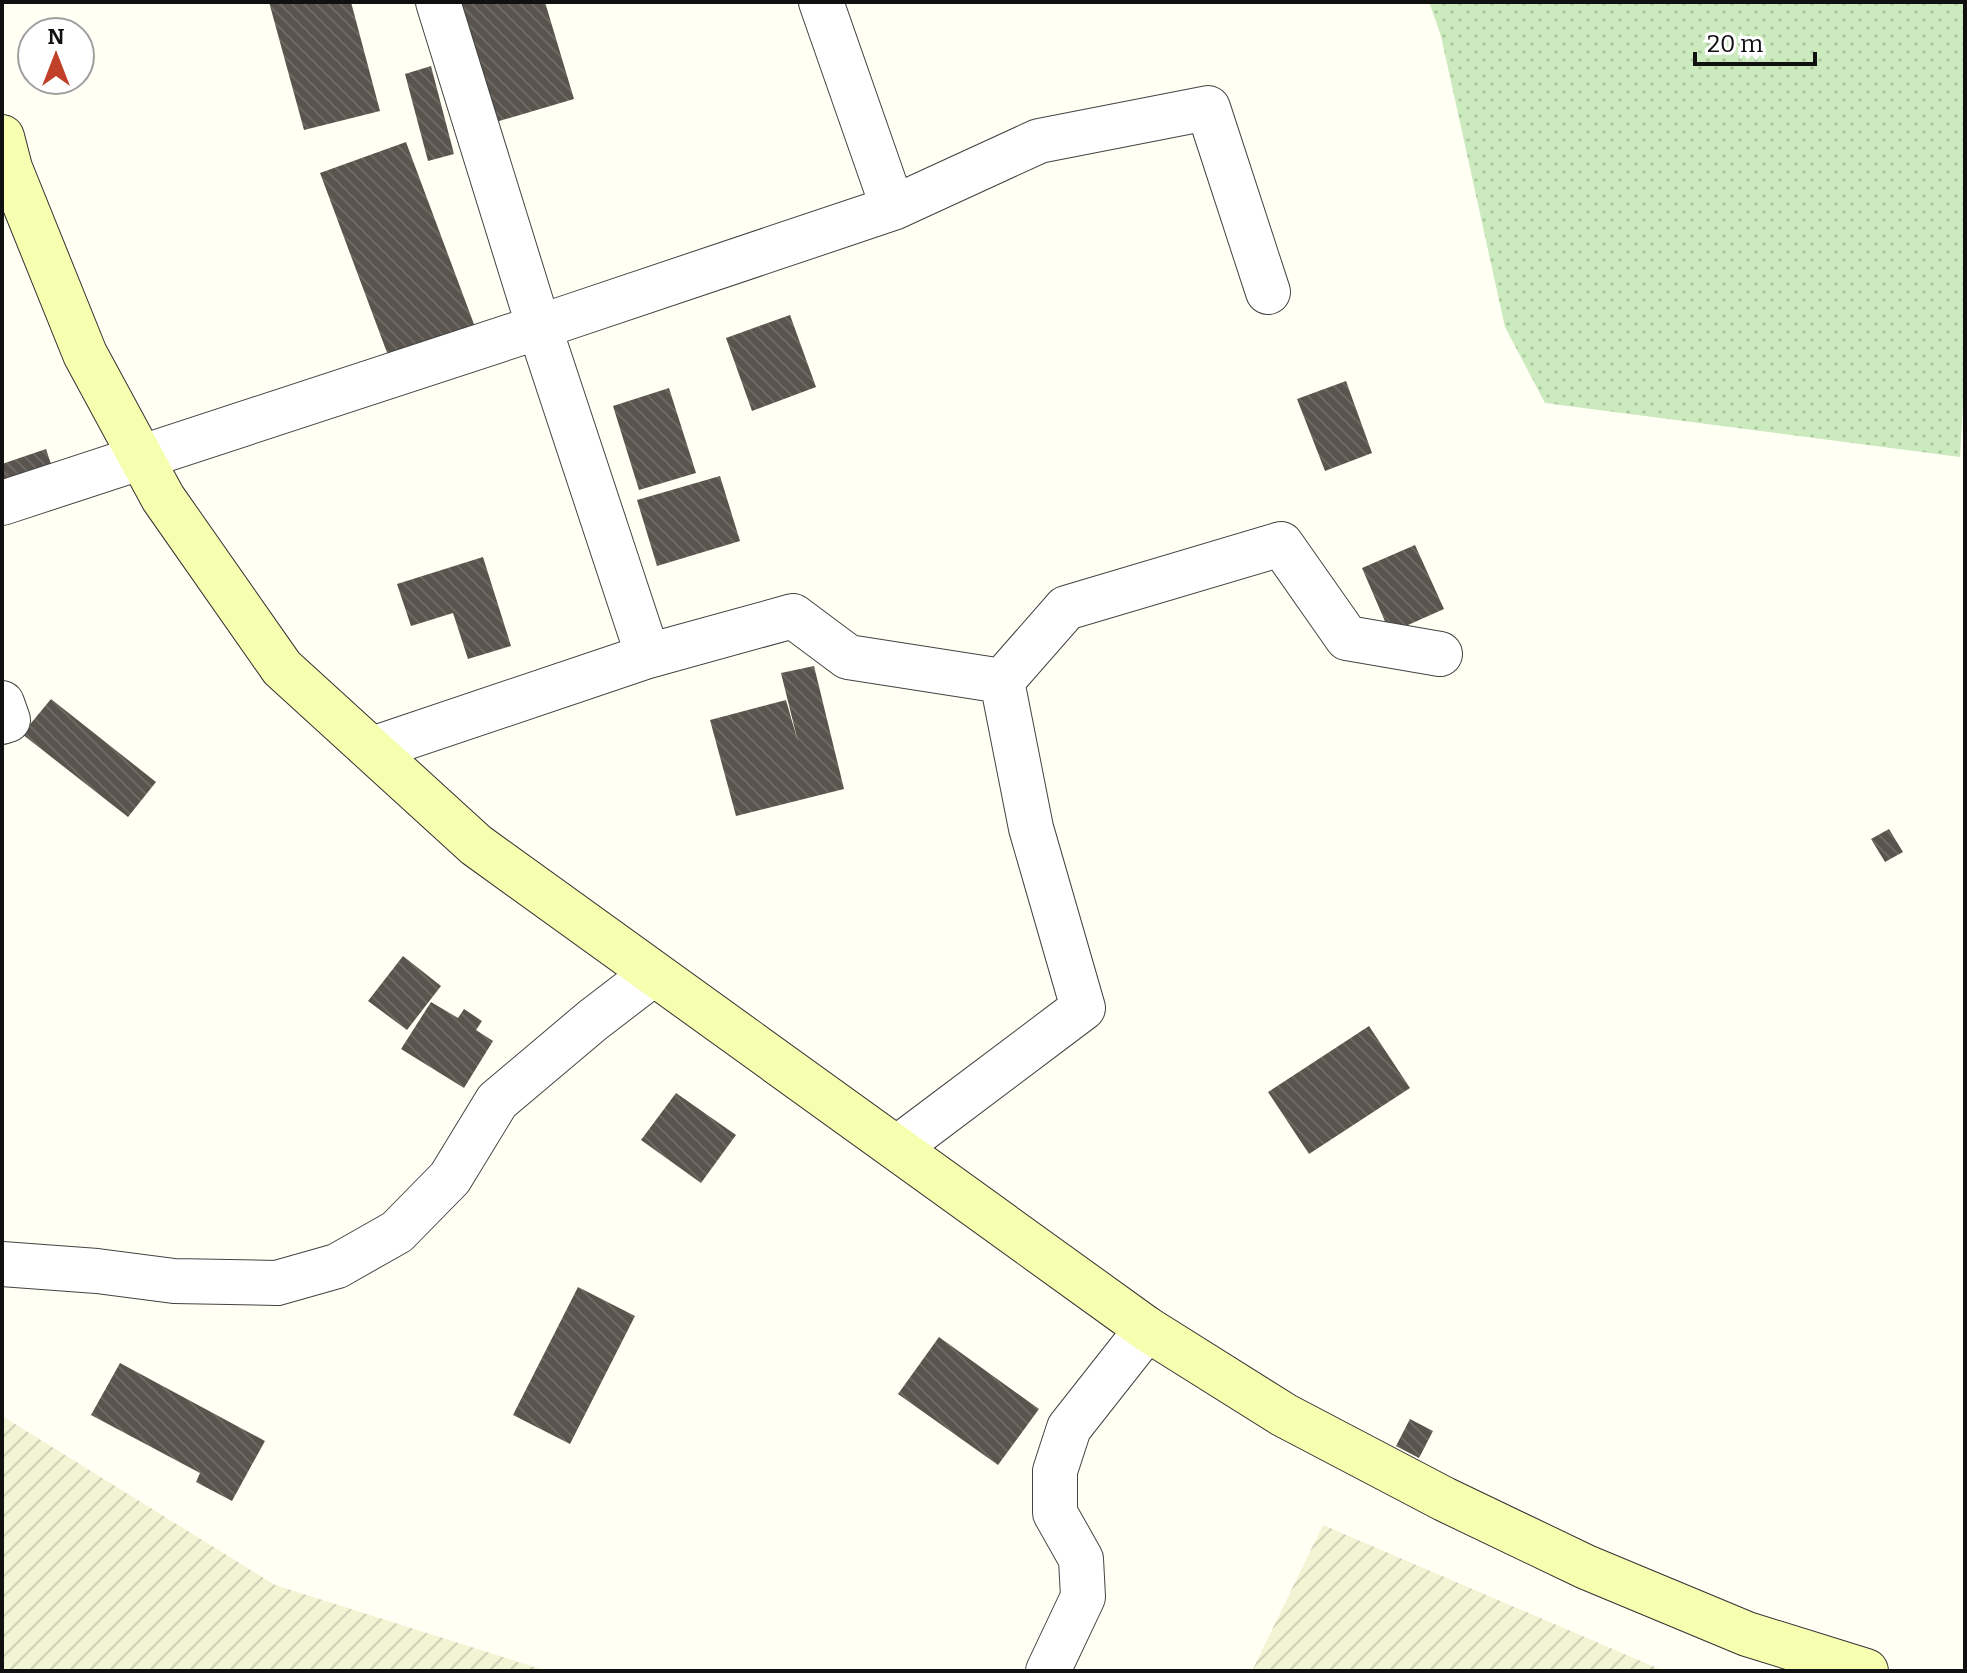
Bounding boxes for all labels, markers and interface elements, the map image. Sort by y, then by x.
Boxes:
north arrow [16,16,96,96]
scale bar [1695,16,1815,66]
text: N [48,23,65,50]
text: 20 m [1707,30,1763,58]

